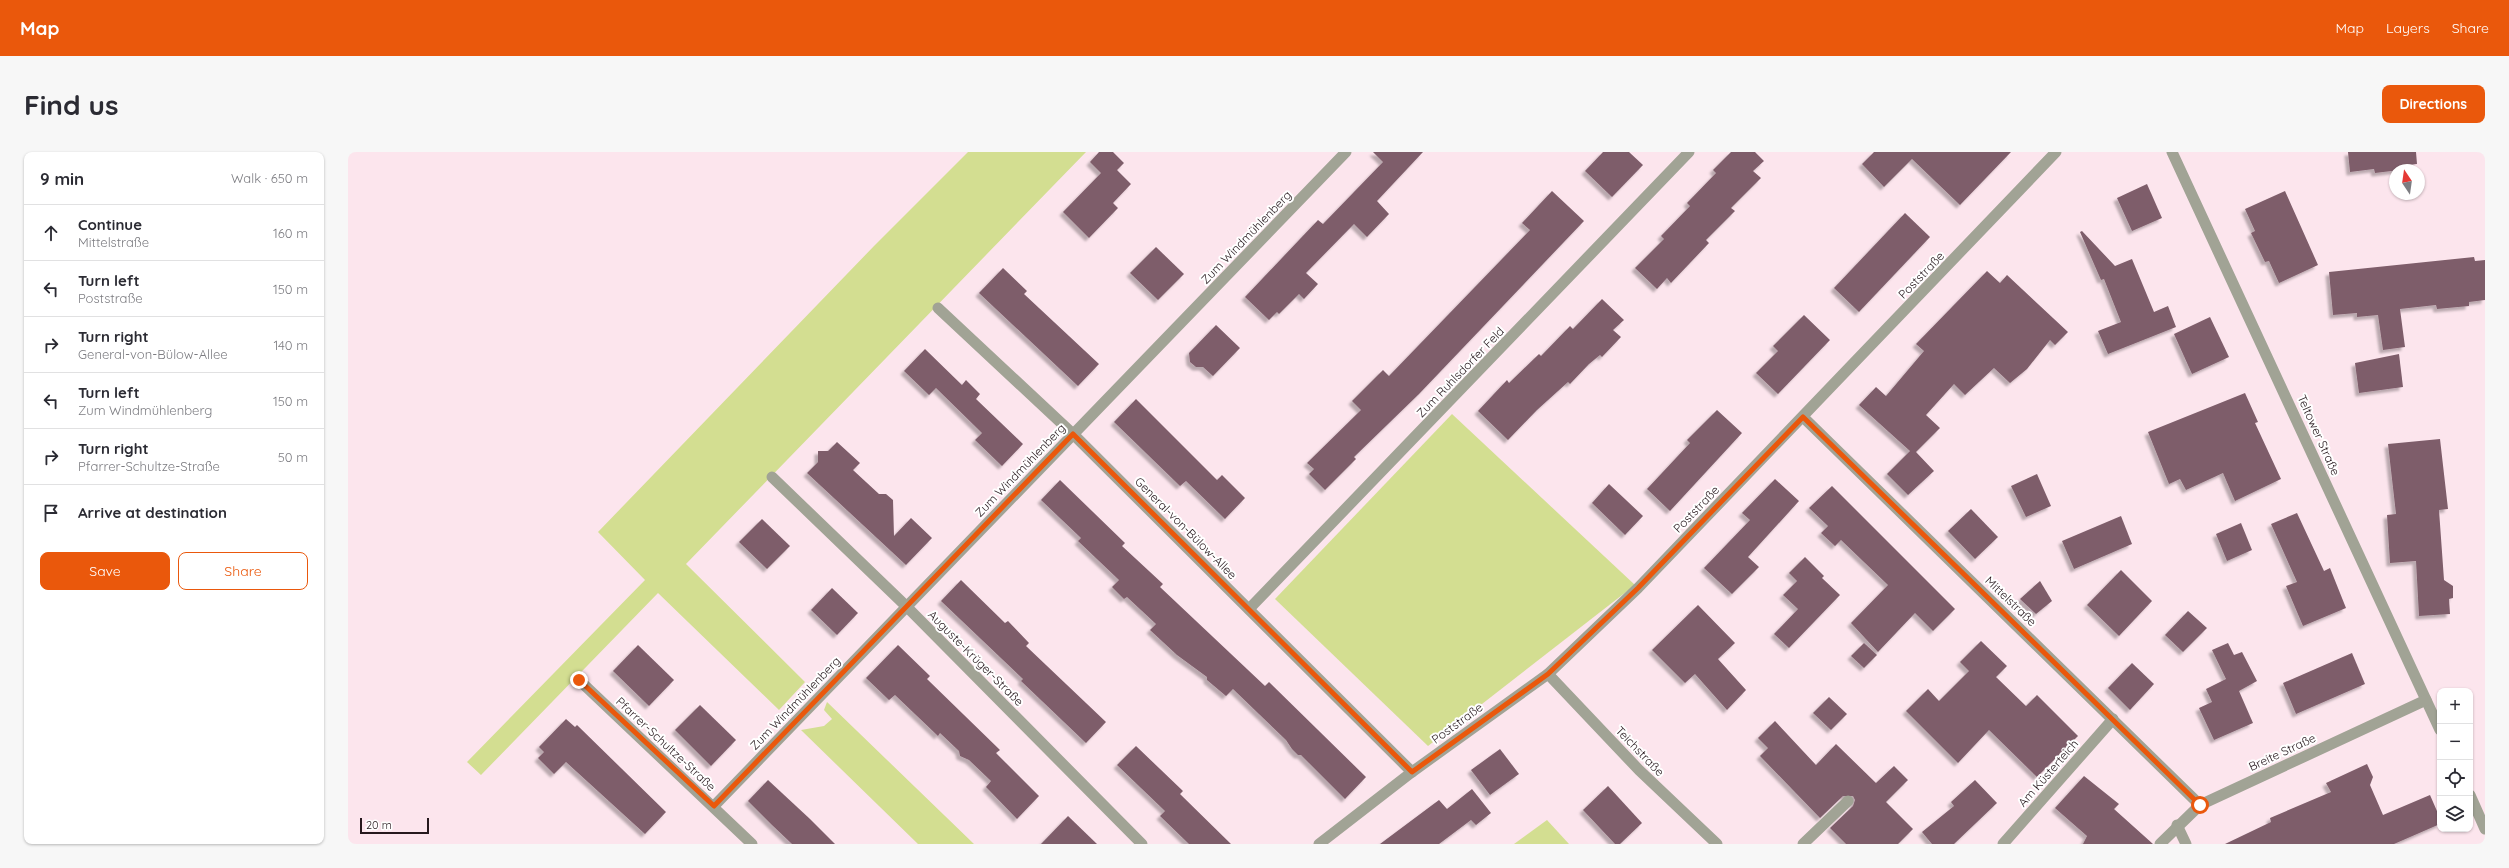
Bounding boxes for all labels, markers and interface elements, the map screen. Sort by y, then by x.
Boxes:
text: Map [20,16,59,40]
text: Map [2335,19,2364,37]
text: Layers [2386,19,2430,37]
text: Share [2452,19,2489,37]
button: Directions [2382,85,2485,123]
text: Find us [24,87,118,122]
north arrow [2389,164,2425,200]
text: 9 min [40,168,84,189]
text: Walk · 650 m [231,170,308,186]
street label: Zum Windmühlenberg [1198,187,1294,287]
text: Continue [78,215,142,234]
icon: ahead [40,222,62,244]
text: 160 m [273,225,308,241]
text: Mittelstraße [78,234,149,250]
street label: Poststraße [1895,248,1947,302]
text: Turn left [78,271,140,290]
icon: left [40,278,62,300]
text: 150 m [273,281,308,297]
text: Poststraße [78,290,143,306]
street label: Zum Ruhlsdorfer Feld [1413,324,1507,420]
text: Turn right [78,327,149,346]
icon: right [40,334,62,356]
text: 140 m [273,337,308,353]
text: General-von-Bülow-Allee [78,346,228,362]
text: Turn left [78,383,140,402]
icon: left [40,390,62,412]
street label: Teltower Straße [2294,392,2344,478]
text: 150 m [273,393,308,409]
text: Zum Windmühlenberg [78,402,212,418]
street label: Zum Windmühlenberg [972,420,1068,520]
text: Turn right [78,439,149,458]
icon: right [40,446,62,468]
text: 50 m [278,449,308,465]
text: Pfarrer-Schultze-Straße [78,458,220,474]
street label: General-von-Bülow-Allee [1132,474,1240,582]
street label: Poststraße [1670,482,1722,536]
icon: arrive [40,502,62,524]
text: Arrive at destination [78,503,227,522]
button: Save [40,552,170,590]
button: Share [178,552,308,590]
street label: Mittelstraße [1982,573,2040,629]
street label: Auguste-Krüger-Straße [925,607,1027,709]
street label: Zum Windmühlenberg [747,653,843,753]
route end [570,671,588,689]
map controls [2437,688,2473,832]
button: + [2437,688,2473,724]
street label: Pfarrer-Schultze-Straße [613,694,719,794]
street label: Poststraße [1428,699,1486,747]
street label: Teichstraße [1612,723,1668,779]
button: − [2437,724,2473,760]
street label: Breite Straße [2246,730,2318,774]
street label: Am Küsterteich [2015,736,2081,810]
button: locate [2437,760,2473,796]
route start [2191,796,2209,814]
button: layers [2437,796,2473,832]
scale bar [360,816,429,835]
text: 20 m [366,818,392,832]

